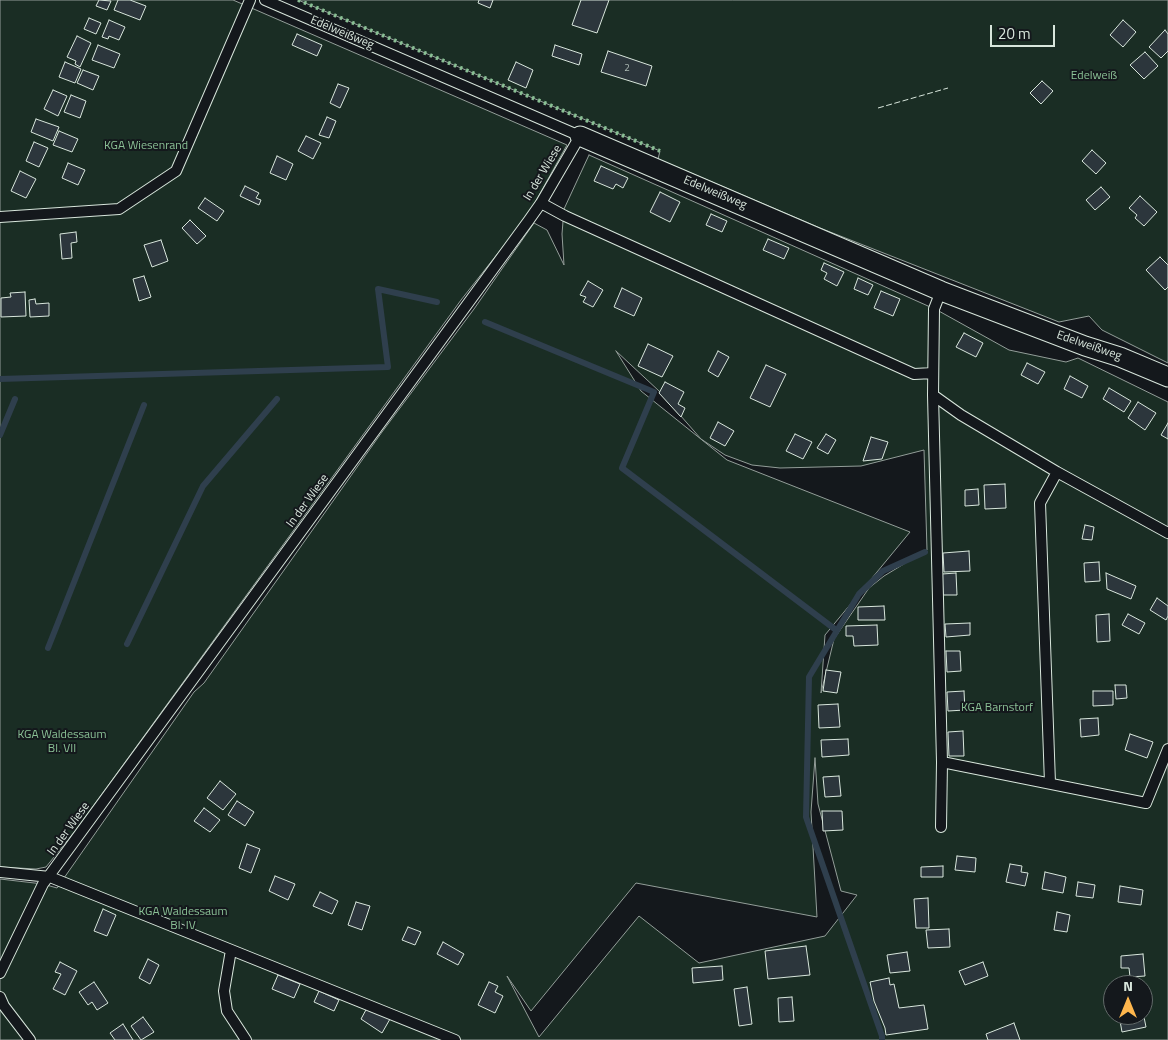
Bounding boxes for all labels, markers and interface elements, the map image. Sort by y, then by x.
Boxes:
street label: Edelweißweg [308,13,376,53]
scale bar [993,15,1058,47]
text: 20 m [998,22,1031,45]
house number: 2 [624,63,630,75]
park label: Edelweiß [1071,69,1117,83]
park label: KGA Wiesenrand [104,139,188,153]
street label: In der Wiese [521,143,565,203]
street label: Edelweißweg [681,173,749,213]
street label: Edelweißweg [1055,328,1123,364]
street label: In der Wiese [284,472,332,530]
park label: KGA Barnstorf [961,701,1033,715]
park label: KGA Waldessaum Bl. VII [17,728,107,756]
street label: In der Wiese [45,800,93,858]
park label: KGA Waldessaum Bl. IV [138,905,228,933]
north arrow [1103,975,1153,1025]
text: N [1123,975,1133,996]

